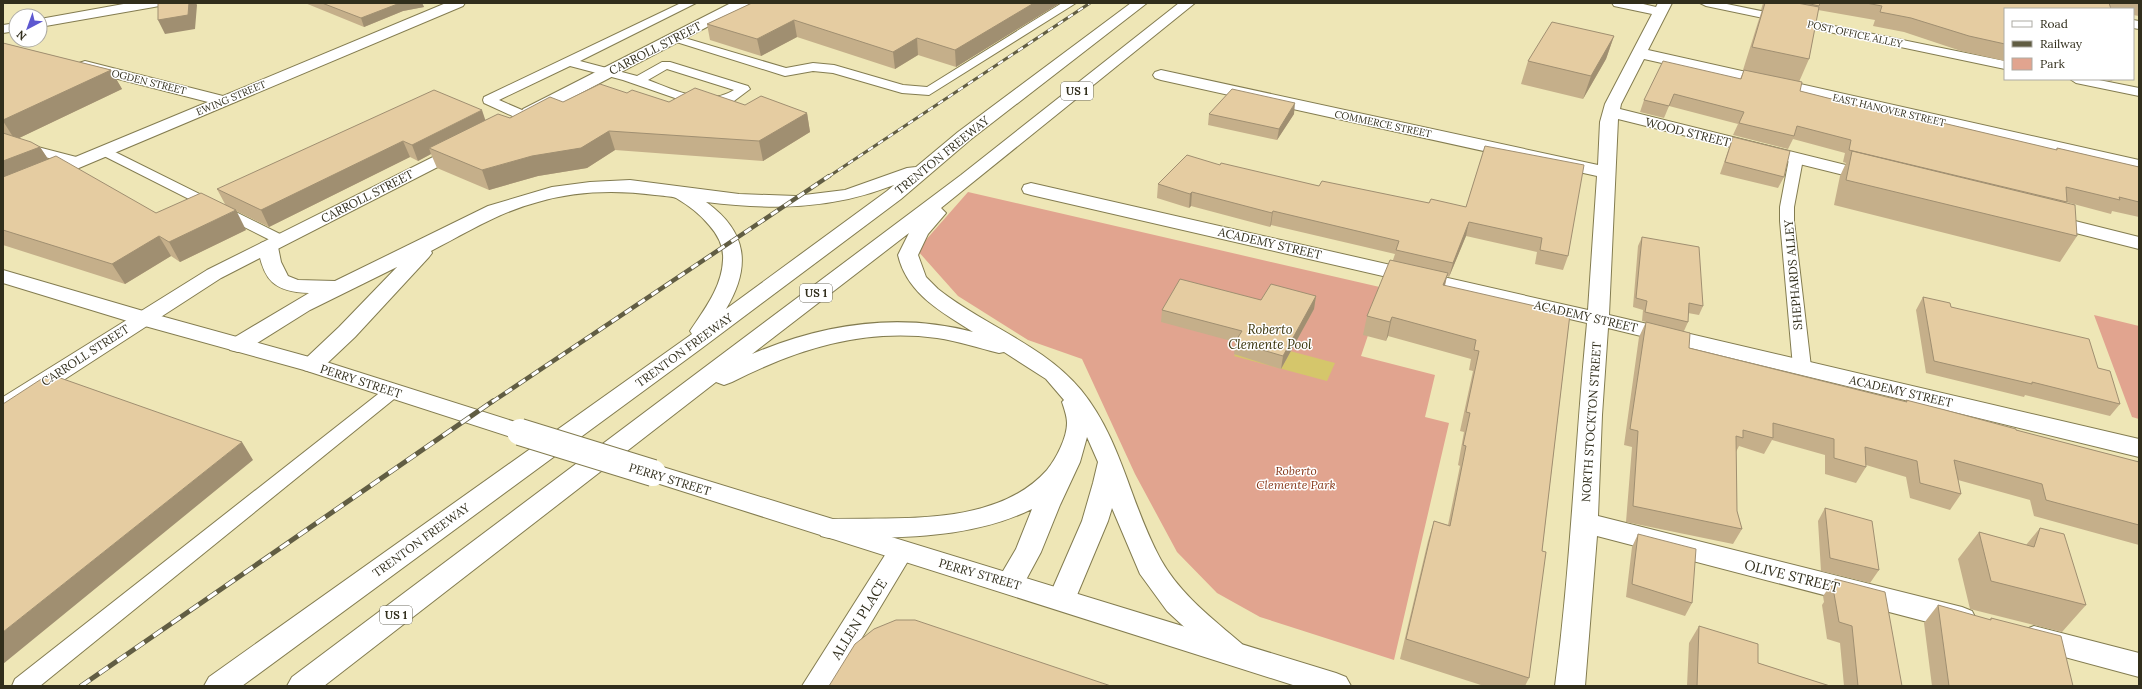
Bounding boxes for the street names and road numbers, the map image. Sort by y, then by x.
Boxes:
street label: CARROLL STREET [606,18,704,78]
street label: POST OFFICE ALLEY [1806,18,1904,51]
street label: OGDEN STREET [110,66,188,98]
street label: EWING STREET [194,77,268,119]
road number: US 1 [1061,82,1093,100]
street label: EAST HANOVER STREET [1831,91,1947,129]
street label: COMMERCE STREET [1333,107,1433,141]
street label: TRENTON FREEWAY [892,112,992,197]
street label: WOOD STREET [1644,114,1733,150]
street label: CARROLL STREET [318,166,416,226]
street label: SHEPHARDS ALLEY [1781,219,1805,331]
street label: ACADEMY STREET [1216,224,1324,262]
road number: US 1 [800,284,832,302]
street label: ACADEMY STREET [1532,297,1640,335]
street label: TRENTON FREEWAY [633,309,736,390]
street label: CARROLL STREET [38,321,132,389]
street label: NORTH STOCKTON STREET [1578,341,1604,503]
street label: PERRY STREET [318,361,404,401]
street label: ACADEMY STREET [1847,372,1955,410]
street label: PERRY STREET [627,459,713,499]
street label: TRENTON FREEWAY [370,499,473,580]
street label: PERRY STREET [937,555,1023,593]
street label: OLIVE STREET [1743,555,1841,597]
street label: ALLEN PLACE [826,575,891,664]
road number: US 1 [380,606,412,624]

